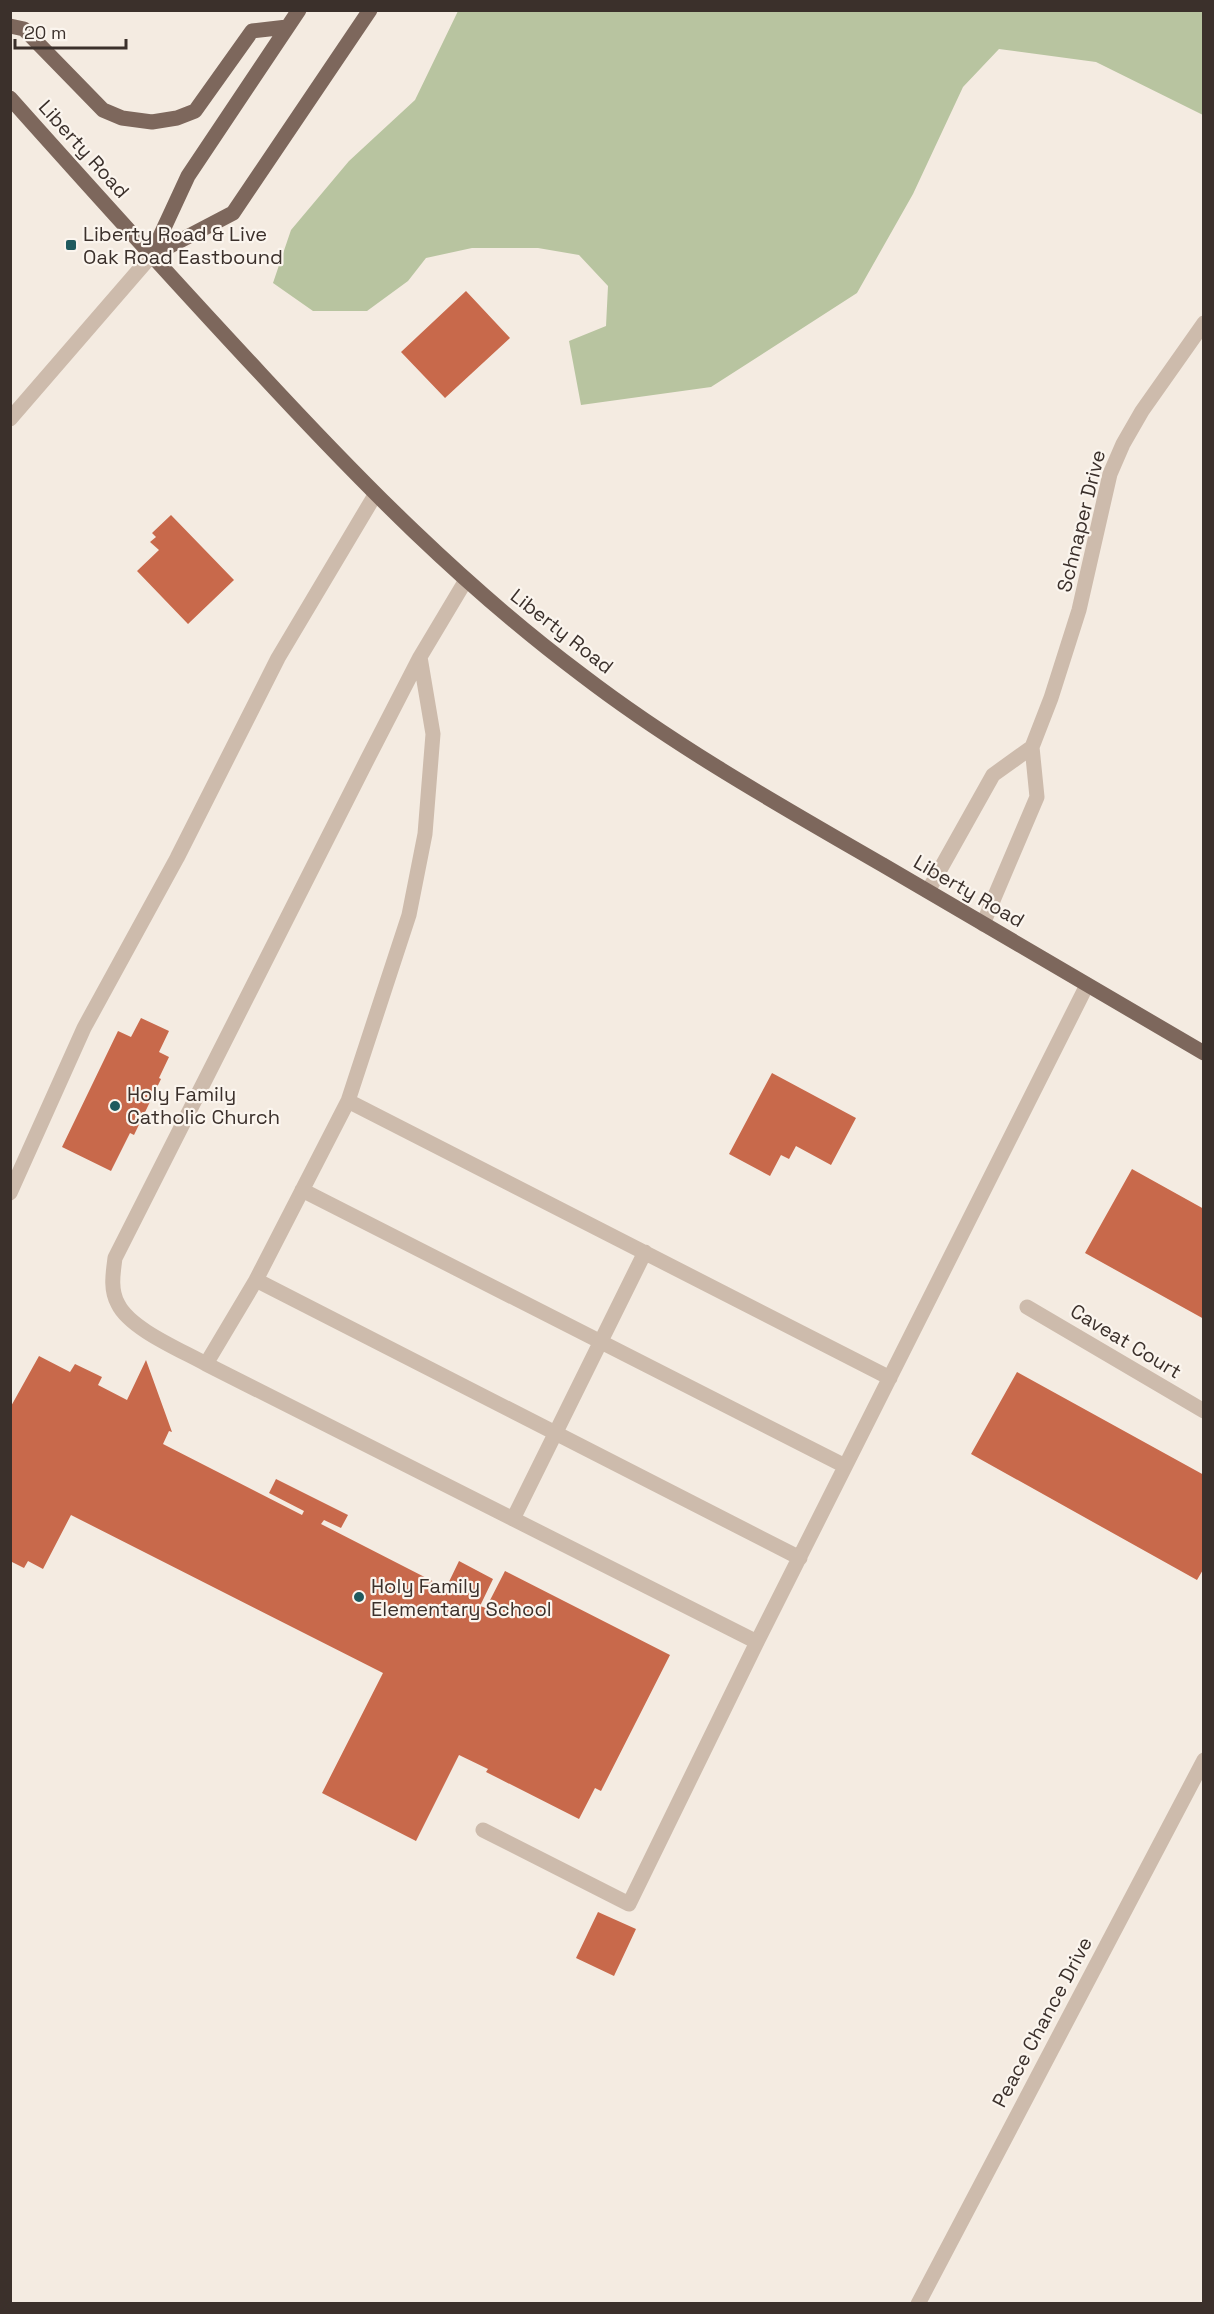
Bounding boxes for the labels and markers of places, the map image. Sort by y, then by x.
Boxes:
place label: Liberty Road & Live Oak Road Eastbound [83,221,283,270]
marker: Liberty Road & Live Oak Road Eastbound [64,238,78,252]
place label: Holy Family Catholic Church [127,1081,280,1130]
marker: Holy Family Catholic Church [108,1099,122,1113]
place label: Holy Family Elementary School [371,1573,552,1622]
marker: Holy Family Elementary School [352,1590,366,1604]

